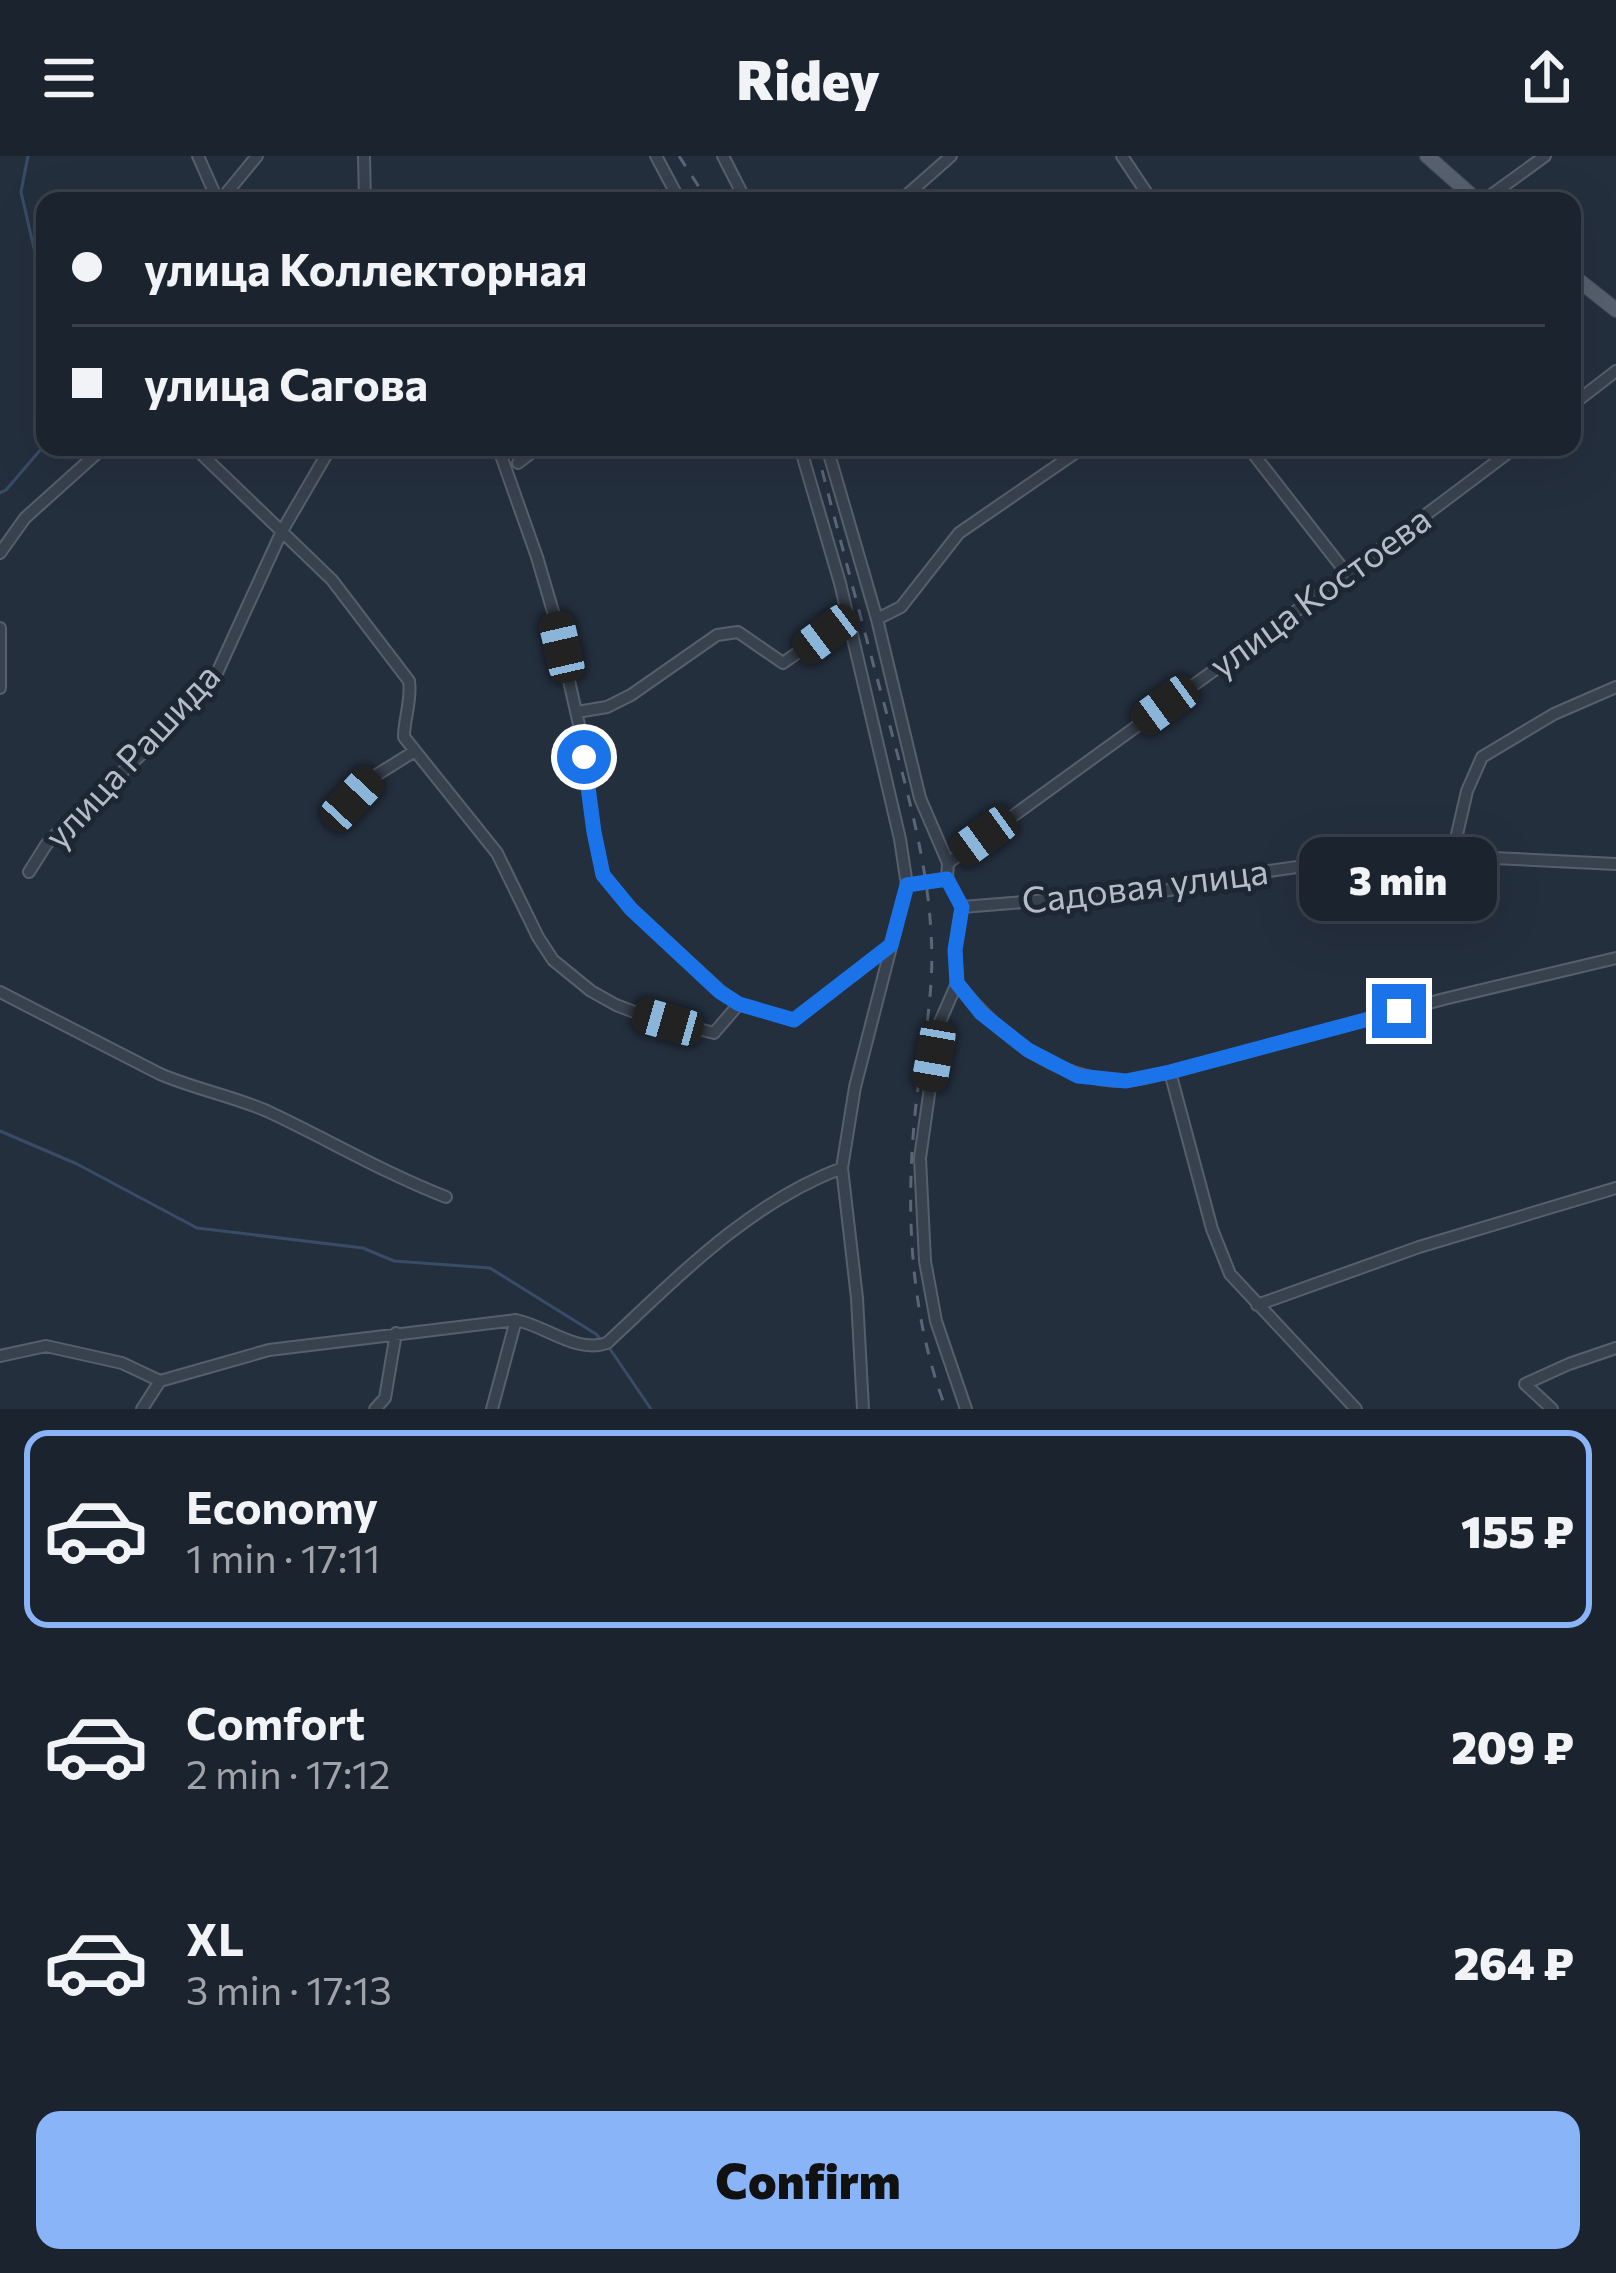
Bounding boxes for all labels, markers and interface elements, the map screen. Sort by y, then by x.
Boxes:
icon: menu [36,45,102,111]
text: Ridey [736,45,880,111]
icon: share [1514,45,1580,111]
text: улица Коллекторная [144,240,588,295]
text: улица Сагова [144,355,428,410]
street label: улица Костоева [1200,495,1438,685]
car [786,598,866,670]
car [536,608,588,686]
street label: улица Рашида [34,653,227,856]
car [1125,669,1205,741]
route start [557,730,611,784]
car [314,760,390,838]
car [944,800,1024,872]
callout: 3 min [1300,837,1498,921]
street label: Садовая улица [1019,847,1270,921]
text: 3 min [1349,855,1447,903]
route end [1372,984,1426,1038]
car [628,995,708,1049]
car [910,1017,958,1095]
icon: car [42,1475,150,1583]
text: Economy [186,1478,378,1533]
text: 155 ₽ [1461,1502,1574,1557]
text: 1 min · 17:11 [186,1533,381,1581]
icon: car [42,1691,150,1799]
text: Comfort [186,1694,365,1749]
text: 209 ₽ [1451,1718,1574,1773]
text: 2 min · 17:12 [186,1749,390,1797]
icon: car [42,1907,150,2015]
text: XL [186,1910,244,1965]
text: 264 ₽ [1453,1934,1574,1989]
text: 3 min · 17:13 [186,1965,392,2013]
button: Confirm [36,2111,1580,2249]

